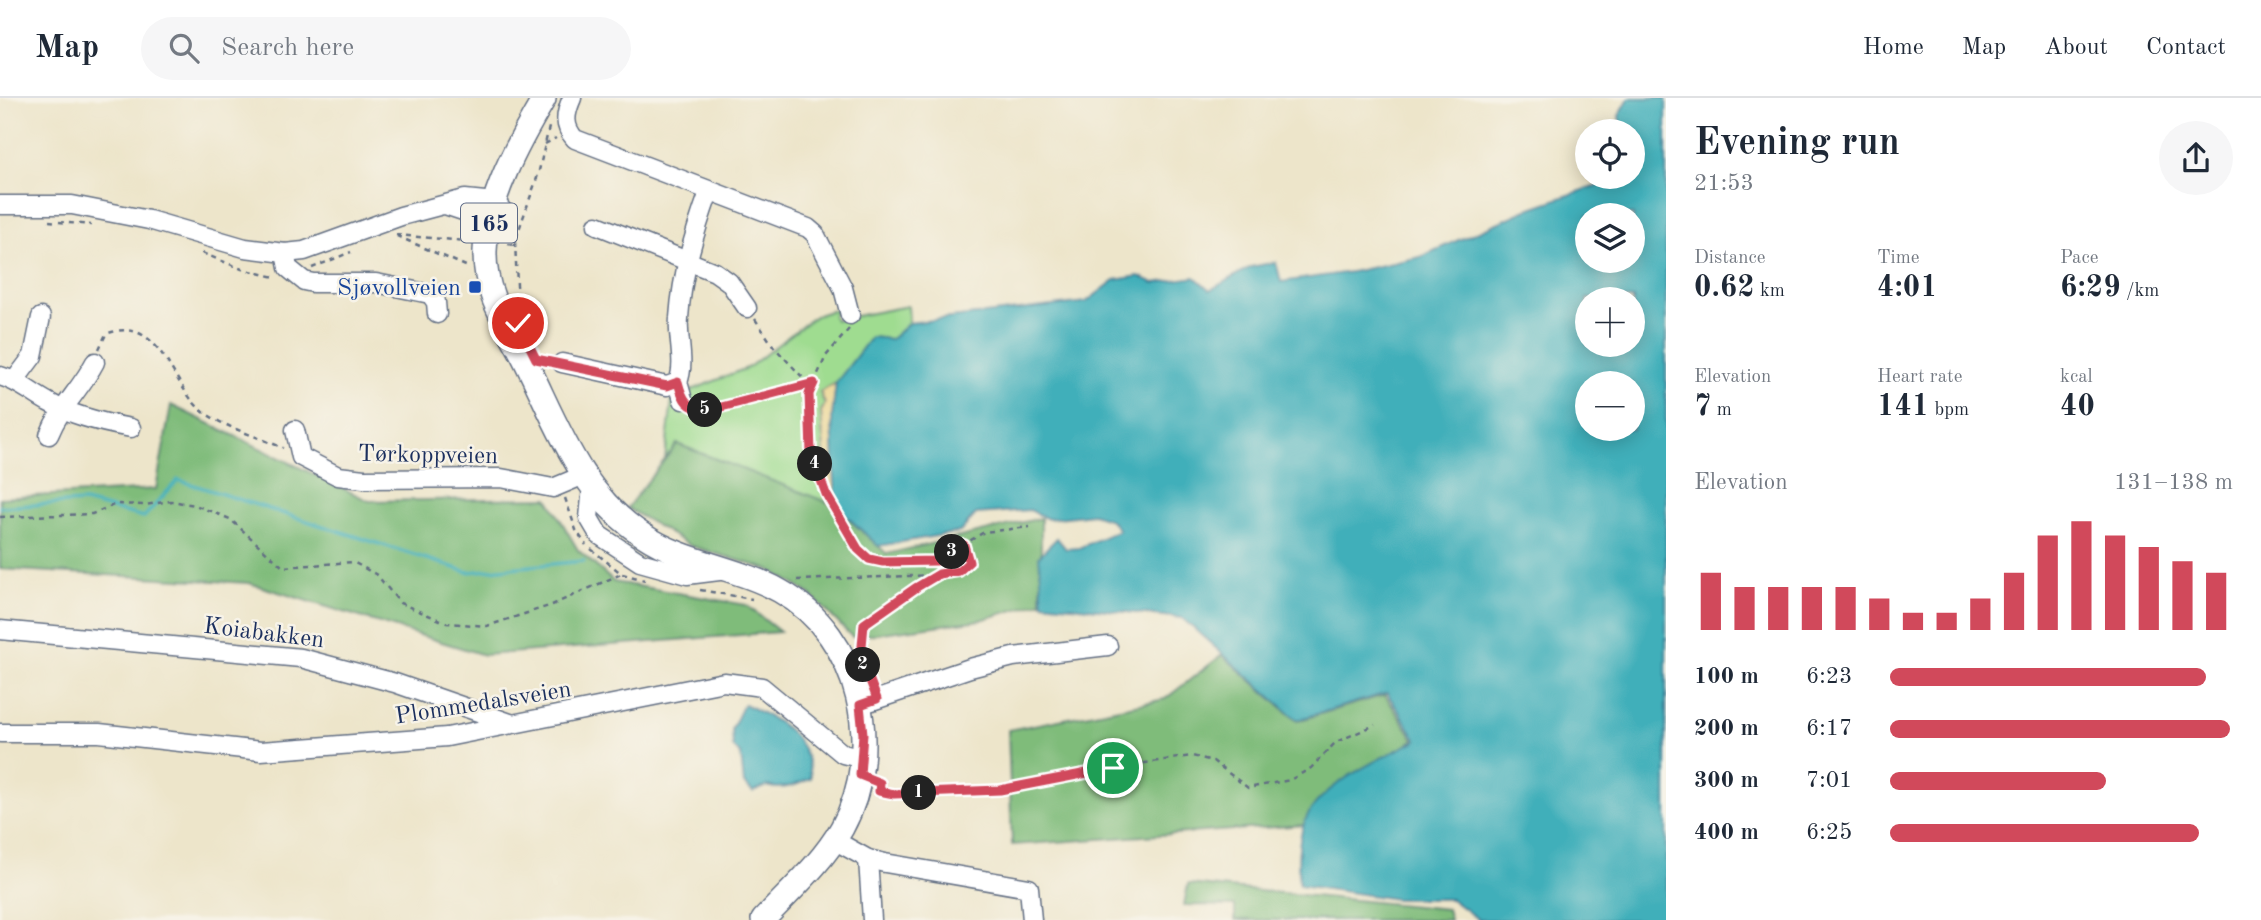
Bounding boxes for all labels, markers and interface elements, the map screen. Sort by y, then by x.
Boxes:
search box [141,17,631,80]
icon: search [165,29,203,67]
text: Map [35,32,99,65]
text: Search here [221,35,354,61]
text: Home [1863,36,1924,60]
text: Map [1962,36,2006,60]
text: About [2044,36,2108,60]
text: Contact [2146,36,2226,60]
map controls [1575,119,1645,441]
button: locate [1575,119,1645,189]
button: share [2159,121,2233,195]
text: Evening run [1694,125,1900,163]
text: 21:53 [1694,172,1754,195]
button: layers [1575,203,1645,273]
road number: 165 [461,204,517,242]
text: Distance [1694,249,1766,268]
text: Time [1877,249,1920,268]
text: Pace [2060,249,2099,268]
text: 0.62 [1694,273,1755,303]
text: 4:01 [1877,273,1938,303]
text: 6:29 [2060,273,2121,303]
place label: Sjøvollveien [337,277,461,301]
marker: Sjøvollveien [467,279,483,295]
text: km [1755,282,1785,301]
text: /km [2121,282,2159,301]
button: + [1575,287,1645,357]
pin [488,293,548,353]
icon: check [499,304,537,342]
text: Elevation [1694,368,1771,387]
text: Heart rate [1877,368,1962,387]
text: kcal [2060,368,2093,387]
button: − [1575,371,1645,441]
pin: 5 [688,392,722,428]
text: 7 [1694,392,1711,422]
text: 141 [1877,392,1929,422]
text: 40 [2060,392,2095,422]
text: 5 [699,400,710,419]
text: m [1711,401,1732,420]
text: bpm [1929,401,1969,420]
street label: Tørkoppveien [358,443,498,469]
pin: 4 [798,446,832,482]
text: 4 [809,454,820,473]
text: Elevation [1694,471,1788,494]
text: 131–138 m [2114,471,2233,494]
pin: 3 [934,534,970,570]
text: 3 [946,542,957,561]
street label: Koiabakken [202,615,326,653]
pin: 2 [846,648,880,682]
text: 2 [857,655,868,674]
text: 100 m [1694,665,1759,688]
text: 6:23 [1806,665,1852,688]
street label: Plommedalsveien [393,678,573,730]
text: 200 m [1694,717,1759,740]
text: 6:17 [1806,717,1852,740]
pin [1083,738,1143,798]
icon: arrive [1094,749,1132,787]
text: 300 m [1694,769,1759,792]
text: 7:01 [1806,769,1852,792]
pin: 1 [902,776,936,810]
text: 1 [913,783,924,802]
text: 400 m [1694,821,1759,844]
text: 6:25 [1806,821,1852,844]

